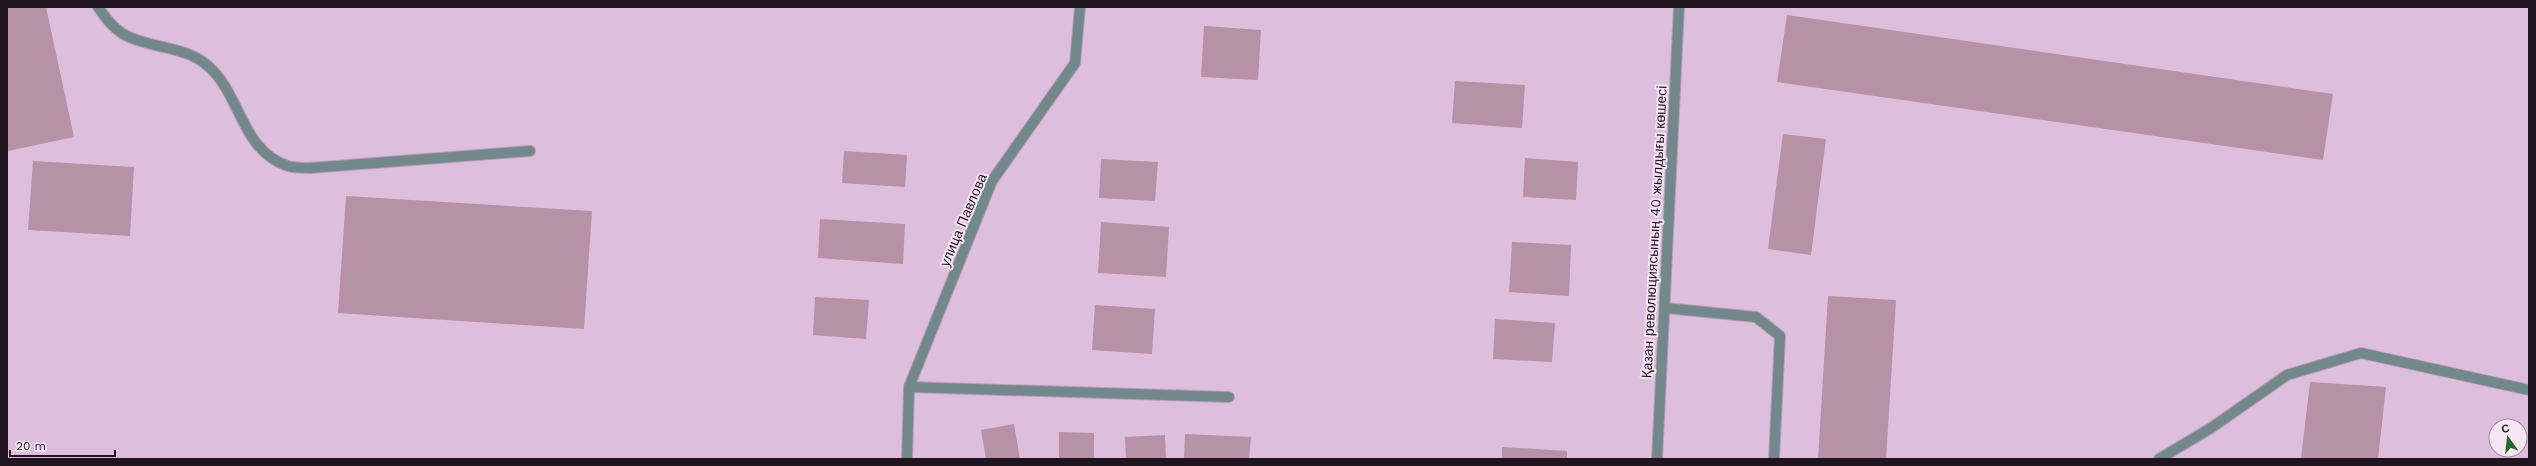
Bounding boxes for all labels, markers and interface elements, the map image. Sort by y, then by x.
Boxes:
street label: Қазан революциясының 40 жылдығы көшесі [1638,85,1670,379]
street label: улица Павлова [936,171,990,269]
north arrow [2488,418,2528,458]
text: С [2500,422,2511,436]
scale bar [10,432,115,458]
text: 20 m [16,439,46,453]

